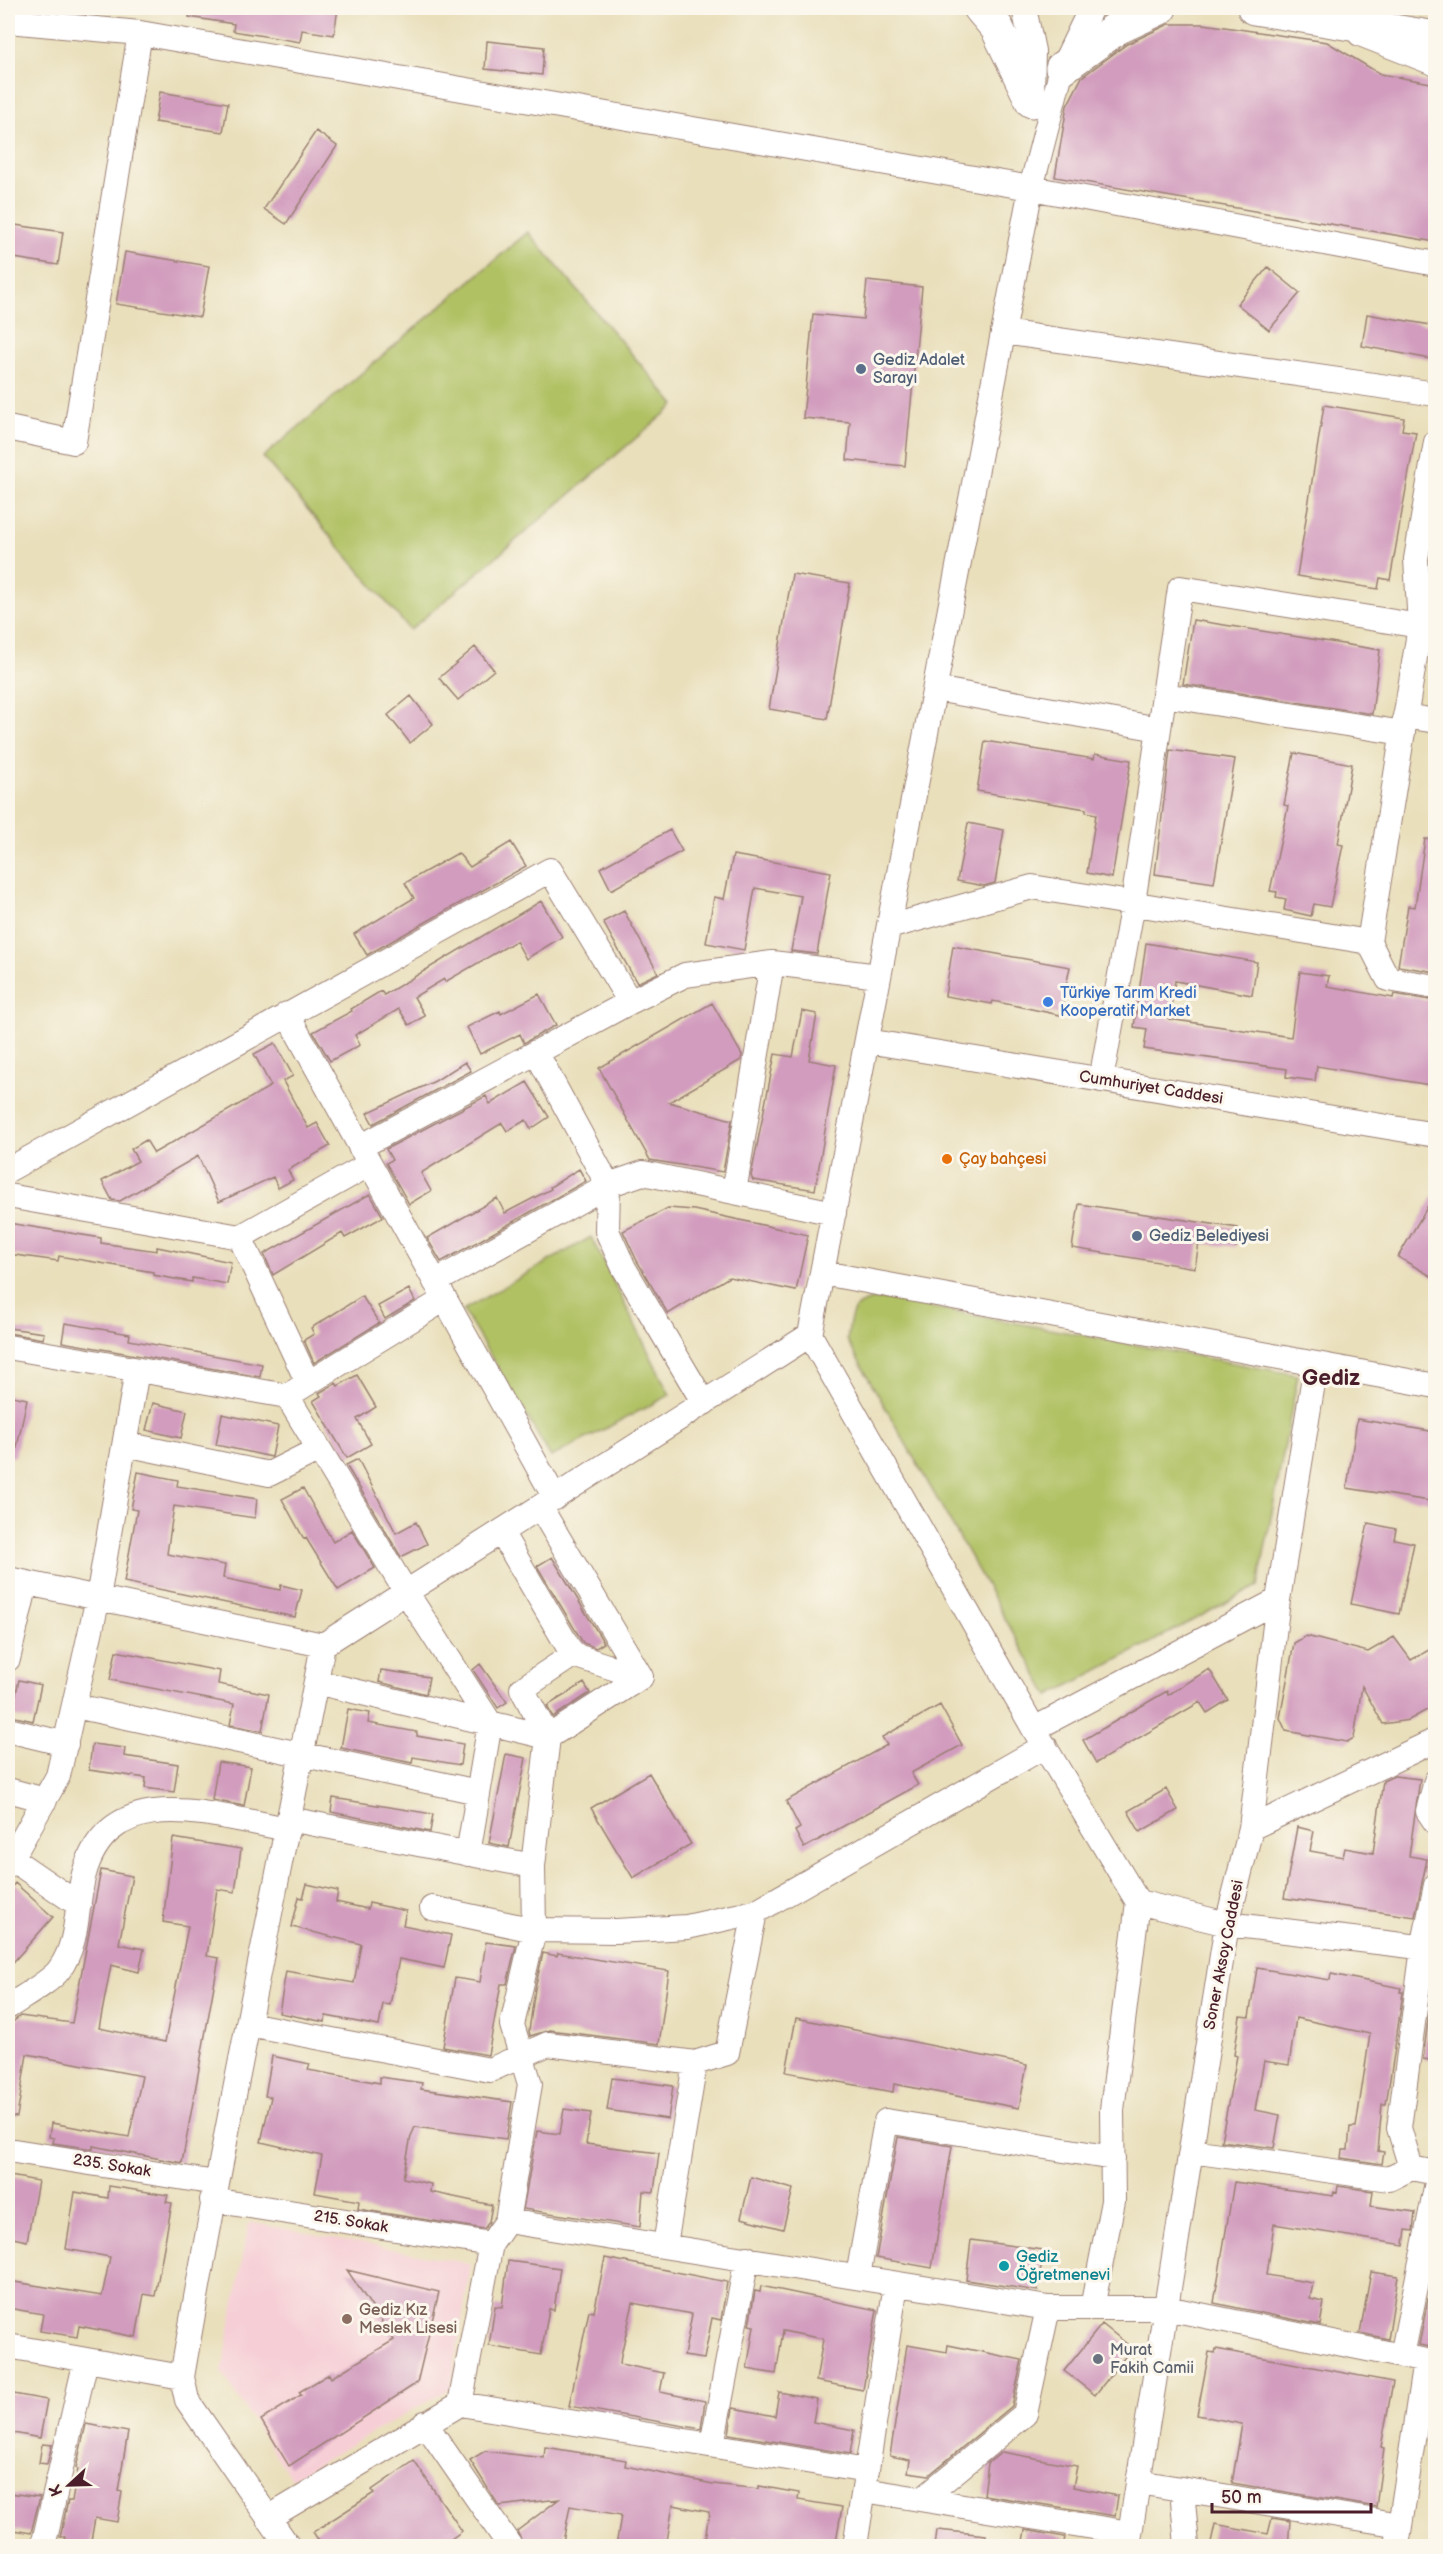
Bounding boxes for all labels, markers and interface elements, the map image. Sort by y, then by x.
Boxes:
place label: Gediz Adalet Sarayı [873,351,965,388]
marker: Gediz Adalet Sarayı [854,362,868,376]
place label: Türkiye Tarım Kredi Kooperatif Market [1060,984,1197,1021]
marker: Türkiye Tarım Kredi Kooperatif Market [1041,995,1055,1009]
street label: Cumhuriyet Caddesi [1078,1067,1224,1109]
place label: Çay bahçesi [959,1150,1047,1169]
marker: Çay bahçesi [940,1152,954,1166]
place label: Gediz Belediyesi [1149,1227,1269,1246]
marker: Gediz Belediyesi [1130,1229,1144,1243]
district label: Gediz [1302,1365,1360,1392]
street label: Soner Aksoy Caddesi [1200,1878,1248,2032]
street label: 235. Sokak [72,2150,152,2182]
street label: 215. Sokak [313,2207,390,2237]
place label: Gediz Öğretmenevi [1016,2248,1110,2285]
marker: Gediz Öğretmenevi [997,2259,1011,2273]
place label: Gediz Kız Meslek Lisesi [359,2301,457,2338]
marker: Gediz Kız Meslek Lisesi [340,2312,354,2326]
place label: Murat Fakih Camii [1110,2341,1194,2378]
marker: Murat Fakih Camii [1091,2352,1105,2366]
north arrow [39,2455,99,2515]
scale bar [1212,2476,1371,2514]
text: K [46,2481,67,2499]
text: 50 m [1221,2487,1262,2508]

